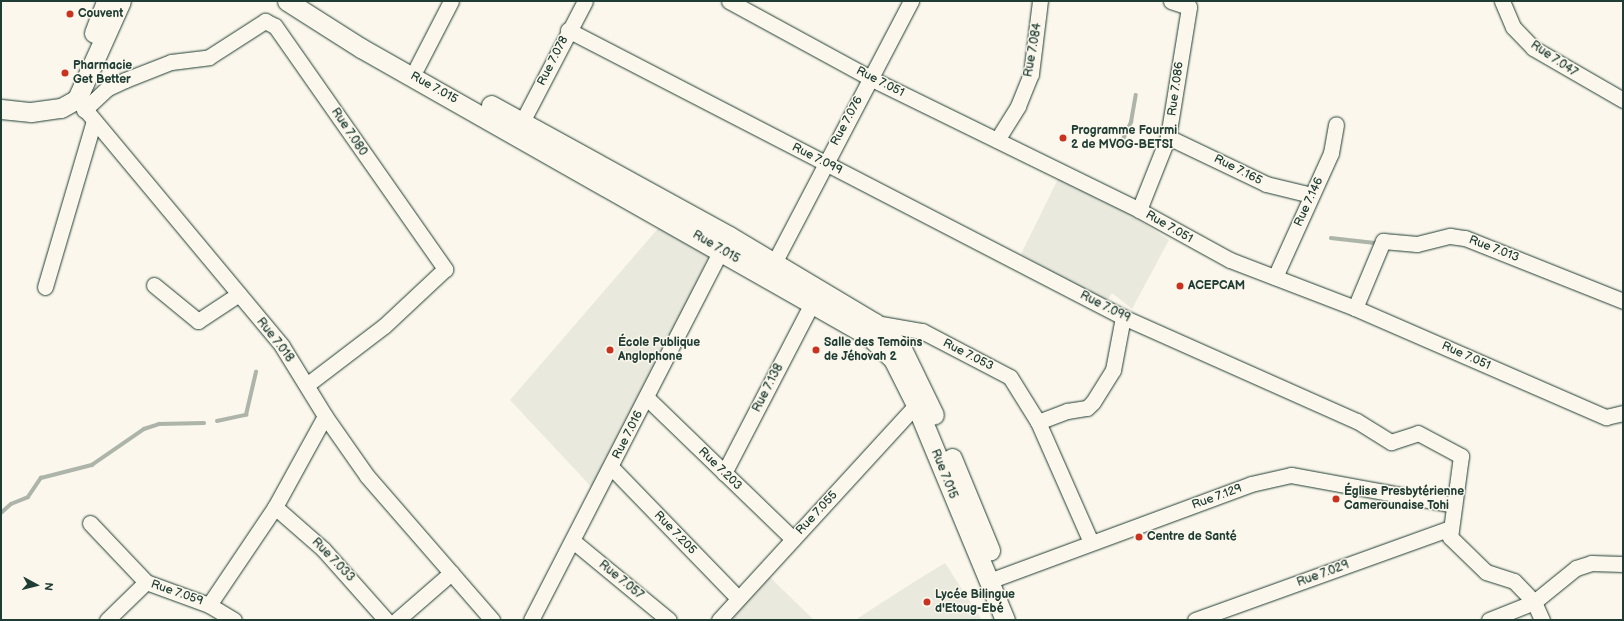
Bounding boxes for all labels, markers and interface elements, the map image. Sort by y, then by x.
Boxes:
place label: Couvent [78,7,123,21]
marker: Couvent [65,9,75,19]
street label: Rue 7.084 [1021,22,1045,78]
street label: Rue 7.078 [534,34,572,88]
street label: Rue 7.047 [1528,38,1580,80]
place label: Pharmacie Get Better [73,59,132,87]
street label: Rue 7.086 [1165,61,1187,117]
street label: Rue 7.051 [853,64,907,100]
marker: Pharmacie Get Better [60,68,70,78]
street label: Rue 7.015 [408,69,460,107]
street label: Rue 7.076 [828,94,866,148]
street label: Rue 7.080 [328,105,370,159]
place label: Programme Fourmi 2 de MVOG-BETSI [1071,124,1177,152]
marker: Programme Fourmi 2 de MVOG-BETSI [1058,133,1068,143]
street label: Rue 7.099 [789,140,845,178]
street label: Rue 7.165 [1211,152,1265,188]
street label: Rue 7.146 [1291,175,1327,229]
street label: Rue 7.051 [1143,208,1195,246]
street label: Rue 7.015 [690,228,742,266]
street label: Rue 7.013 [1467,233,1521,265]
place label: ACEPCAM [1188,279,1245,293]
marker: ACEPCAM [1175,281,1185,291]
street label: Rue 7.099 [1077,288,1133,326]
street label: Rue 7.018 [253,315,297,365]
place label: École Publique Anglophone [618,336,700,364]
place label: Salle des Temoins de Jéhovah 2 [824,336,922,364]
street label: Rue 7.053 [940,336,996,374]
street label: Rue 7.051 [1439,339,1493,373]
marker: École Publique Anglophone [605,345,615,355]
marker: Salle des Temoins de Jéhovah 2 [811,345,821,355]
street label: Rue 7.138 [750,361,786,415]
street label: Rue 7.016 [610,408,646,462]
street label: Rue 7.203 [695,445,745,493]
street label: Rue 7.015 [928,447,960,501]
street label: Rue 7.129 [1190,481,1244,513]
place label: Église Presbytérienne Camerounaise Tohi [1344,485,1464,513]
street label: Rue 7.055 [793,488,841,538]
marker: Église Presbytérienne Camerounaise Tohi [1331,494,1341,504]
street label: Rue 7.205 [651,508,699,558]
place label: Centre de Santé [1147,530,1237,544]
marker: Centre de Santé [1134,532,1144,542]
street label: Rue 7.033 [309,535,357,585]
street label: Rue 7.057 [596,558,646,602]
street label: Rue 7.029 [1295,558,1351,590]
north arrow [16,565,56,605]
street label: Rue 7.059 [149,577,205,609]
text: N [41,582,55,591]
place label: Lycée Bilingue d'Etoug-Ebé [935,588,1015,616]
marker: Lycée Bilingue d'Etoug-Ebé [922,597,932,607]

